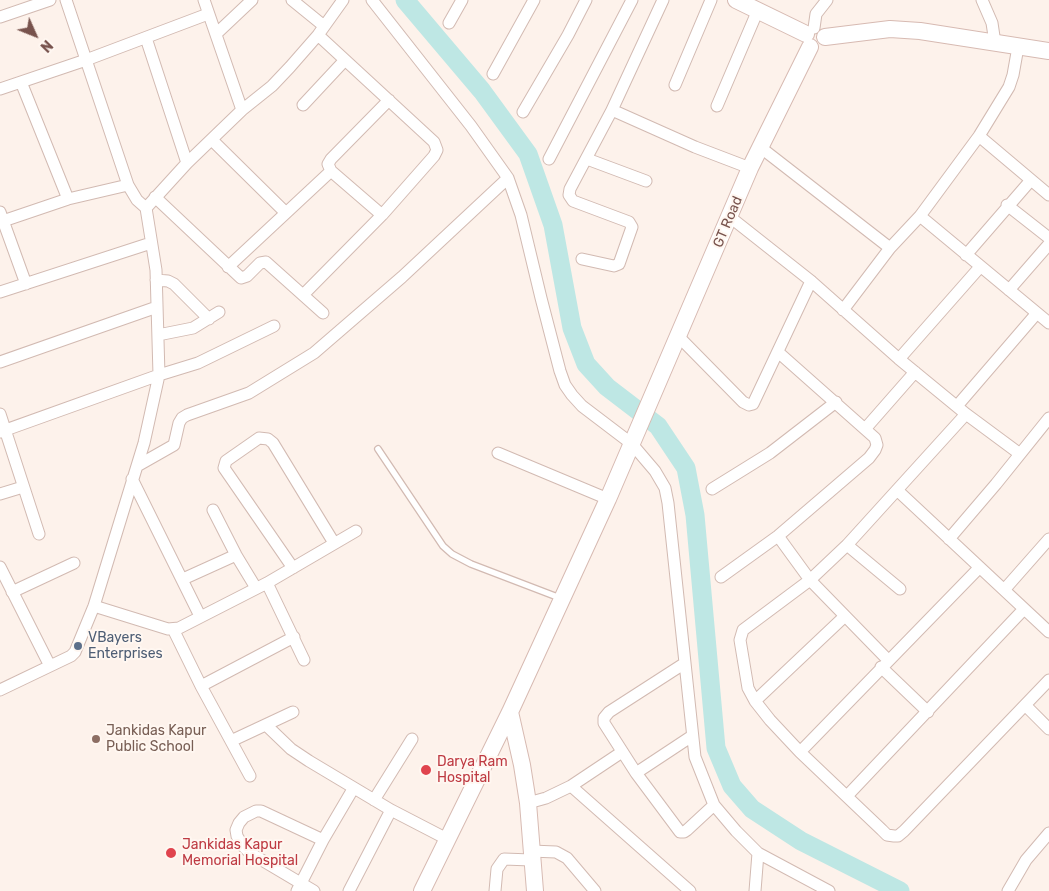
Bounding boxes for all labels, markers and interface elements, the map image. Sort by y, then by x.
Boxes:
north arrow [10,10,60,60]
text: N [37,36,56,55]
street label: GT Road [710,194,746,250]
place label: VBayers Enterprises [88,630,163,662]
marker: VBayers Enterprises [72,640,84,652]
place label: Jankidas Kapur Public School [106,723,206,756]
marker: Jankidas Kapur Public School [90,733,102,745]
place label: Darya Ram Hospital [437,754,508,786]
marker: Darya Ram Hospital [419,763,433,777]
place label: Jankidas Kapur Memorial Hospital [182,837,298,870]
marker: Jankidas Kapur Memorial Hospital [164,846,178,860]

